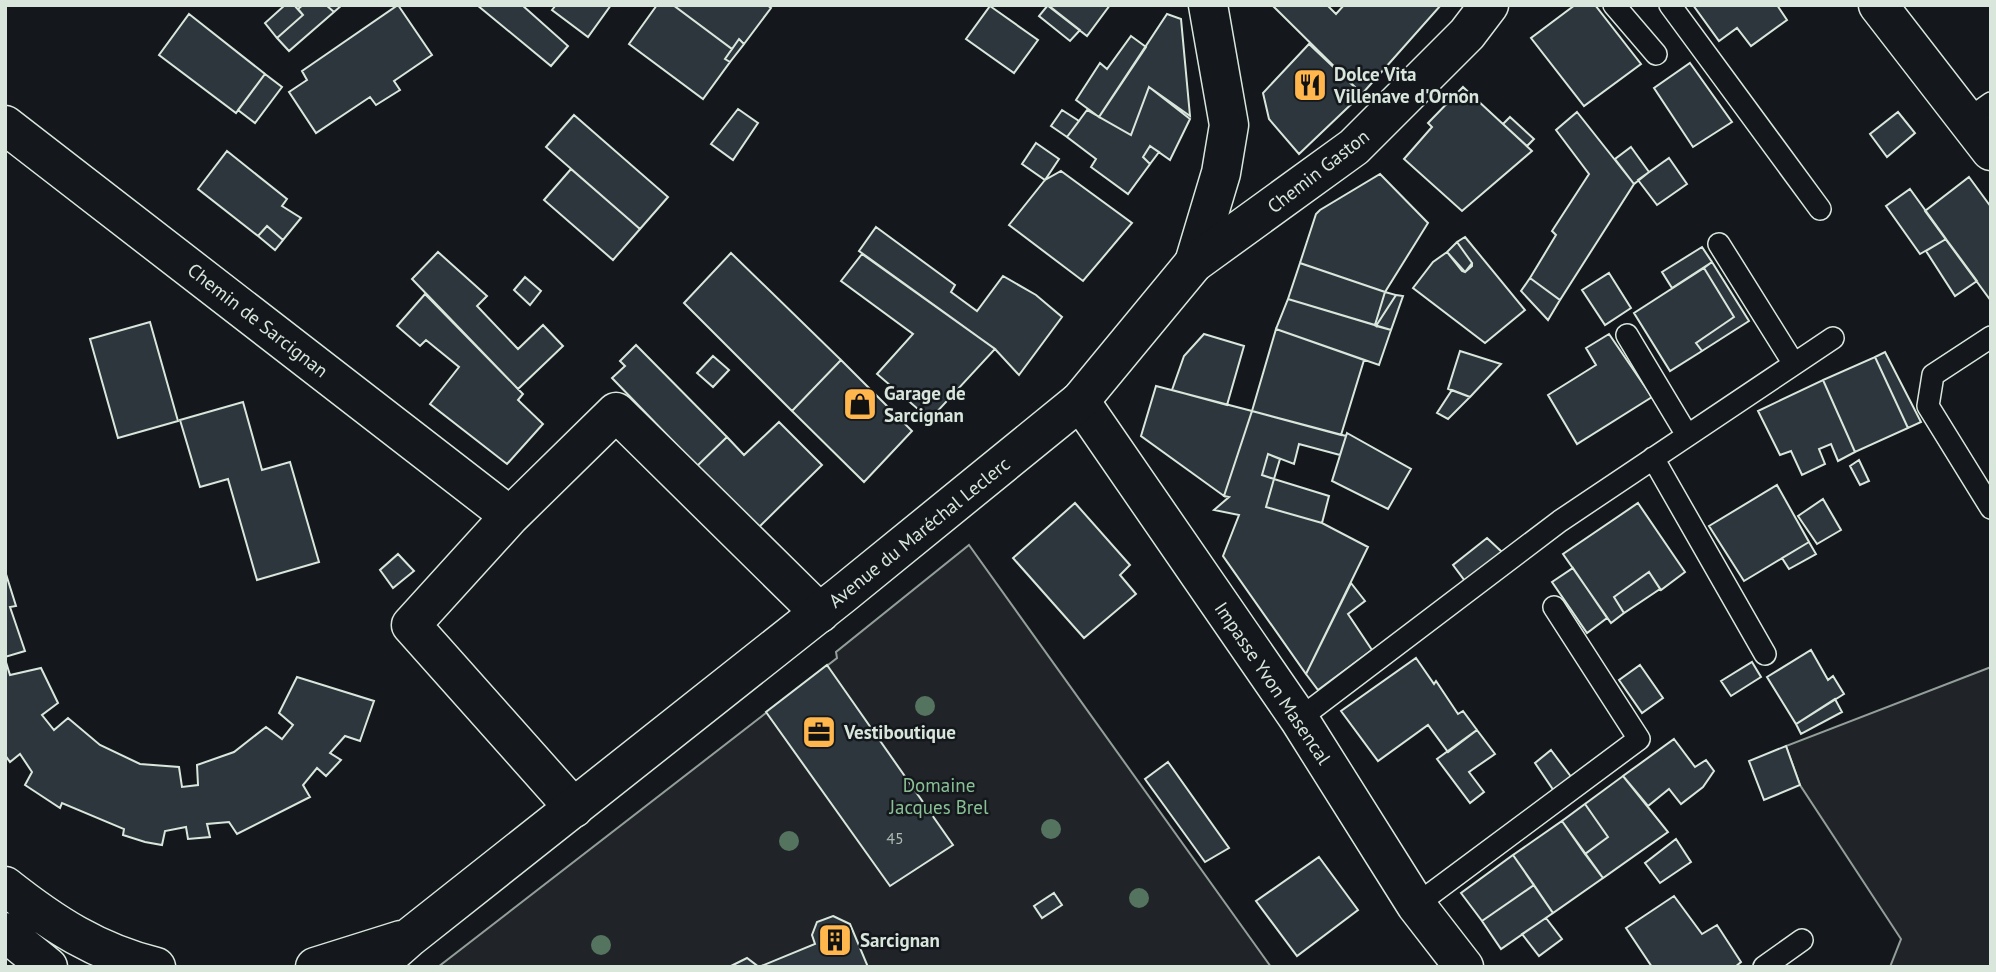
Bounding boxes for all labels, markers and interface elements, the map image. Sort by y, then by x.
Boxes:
place label: Dolce Vita Villenave d'Ornon [1333,62,1479,108]
restaurant icon: Dolce Vita Villenave d'Ornon [1291,66,1329,104]
street label: Chemin Gaston [1262,124,1374,218]
street label: Chemin de Sarcignan [183,258,333,382]
place label: Garage de Sarcignan [884,381,966,427]
shop icon: Garage de Sarcignan [841,385,879,423]
street label: Avenue du Maréchal Leclerc [824,451,1014,613]
street label: Impasse Yvon Masencal [1210,597,1337,769]
office icon: Vestiboutique [800,713,838,751]
place label: Vestiboutique [843,720,956,744]
park label: Domaine Jacques Brel [888,773,989,819]
house number: 45 [886,828,904,848]
building icon: Sarcignan [816,921,854,959]
place label: Sarcignan [860,928,940,952]

